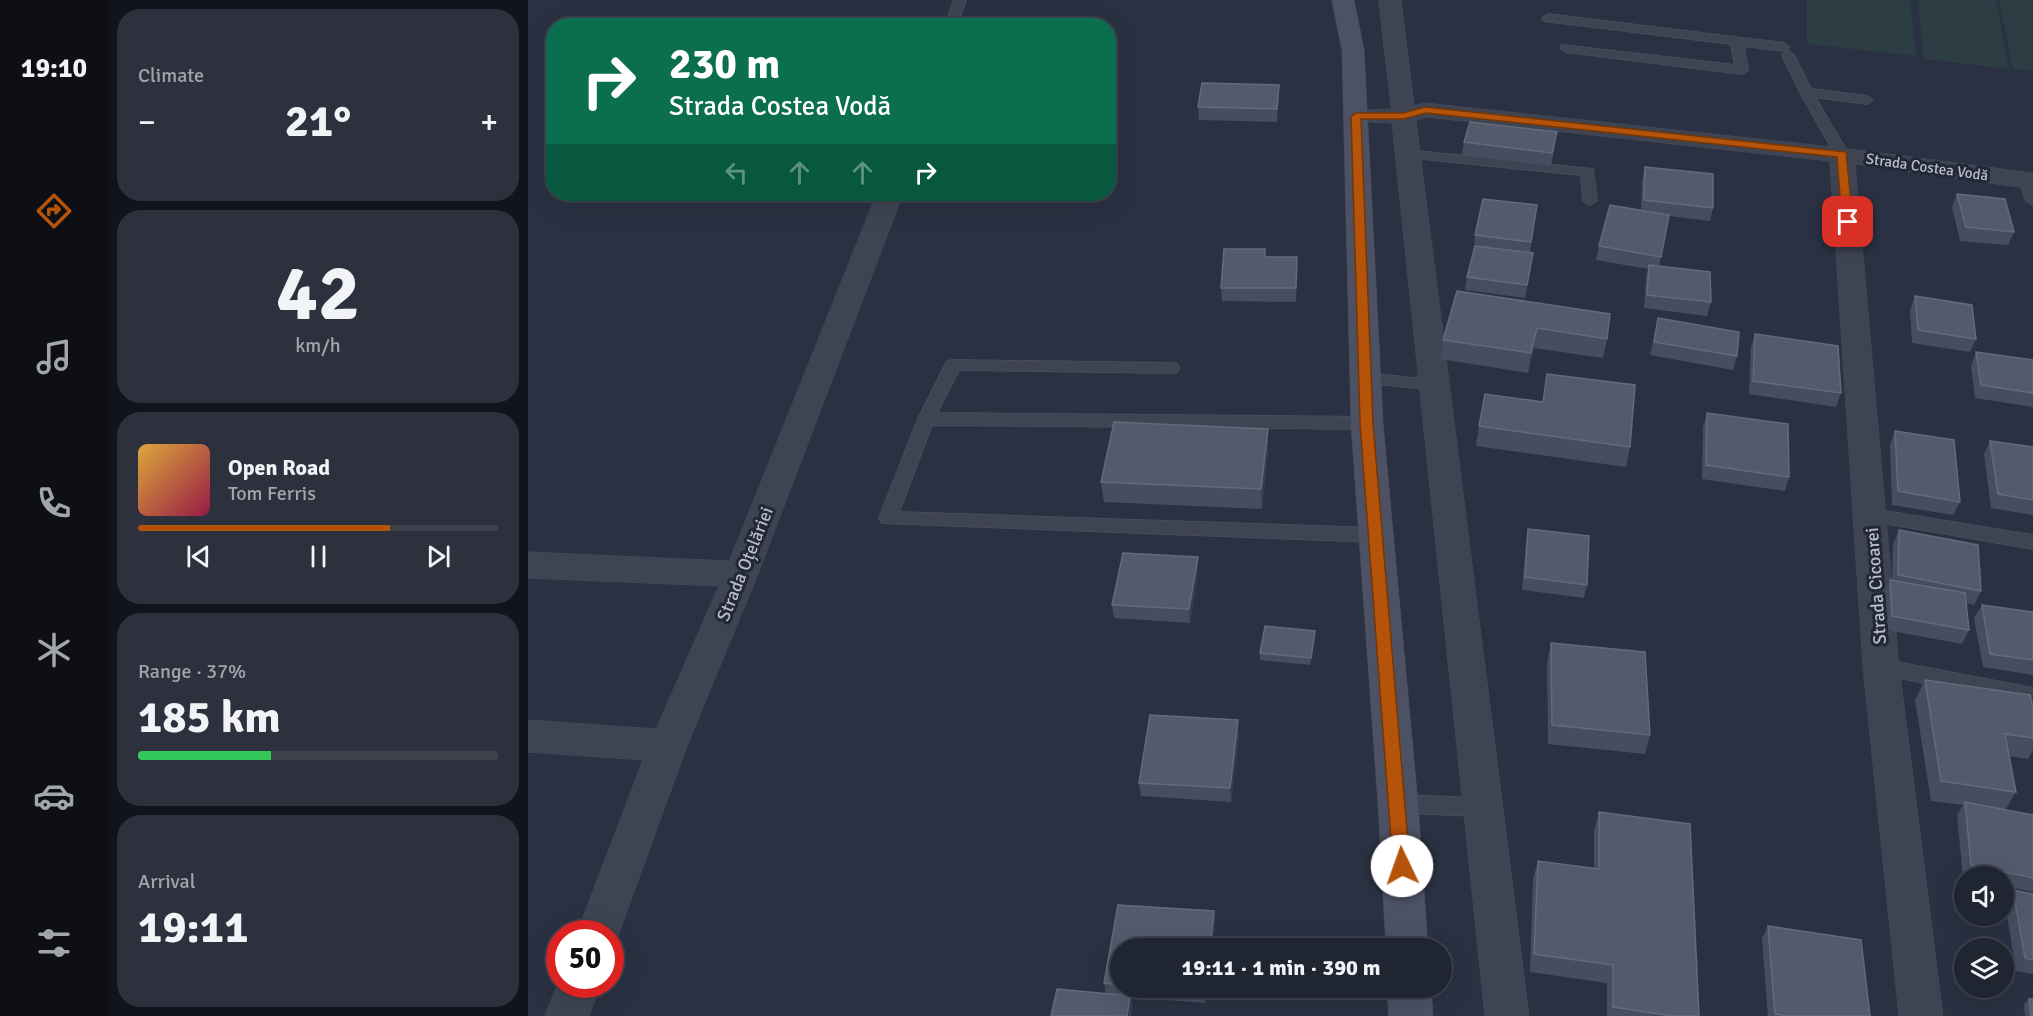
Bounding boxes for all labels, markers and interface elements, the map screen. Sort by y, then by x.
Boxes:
text: 230 m [669,39,780,90]
icon: right [570,42,648,120]
text: 19:10 [21,52,87,85]
text: Climate [138,63,204,88]
text: Strada Costea Vodă [669,90,891,123]
text: 21° [285,94,351,149]
text: − [138,102,156,143]
text: + [480,102,498,143]
street label: Strada Costea Vodă [1865,149,1989,185]
icon: left [720,156,753,189]
icon: ahead [783,156,816,189]
icon: ahead [846,156,879,189]
icon: right [909,156,942,189]
icon: directions [33,190,75,232]
pin [1822,196,1873,247]
icon: arrive [1831,205,1864,238]
text: 42 [276,246,360,342]
text: km/h [295,333,341,358]
icon: music [33,336,75,378]
text: Open Road [228,454,330,481]
text: Tom Ferris [228,481,316,506]
icon: phone [33,482,75,524]
street label: Strada Oțelăriei [712,504,778,624]
street label: Strada Cicoarei [1861,527,1891,645]
icon: previous [182,540,215,573]
icon: pause [302,540,335,573]
icon: next [422,540,455,573]
icon: climate [33,629,75,671]
text: Range · 37% [138,659,246,684]
text: 185 km [138,690,281,745]
icon: car [33,775,75,817]
position arrow [1370,834,1434,898]
map controls [1954,866,2014,998]
button: sound [1954,866,2014,926]
text: Arrival [138,869,196,894]
text: 19:11 [138,900,248,955]
speed limit sign: 50 [546,920,624,998]
icon: filters [33,922,75,964]
button: layers [1954,938,2014,998]
text: 19:11 · 1 min · 390 m [1181,954,1381,981]

